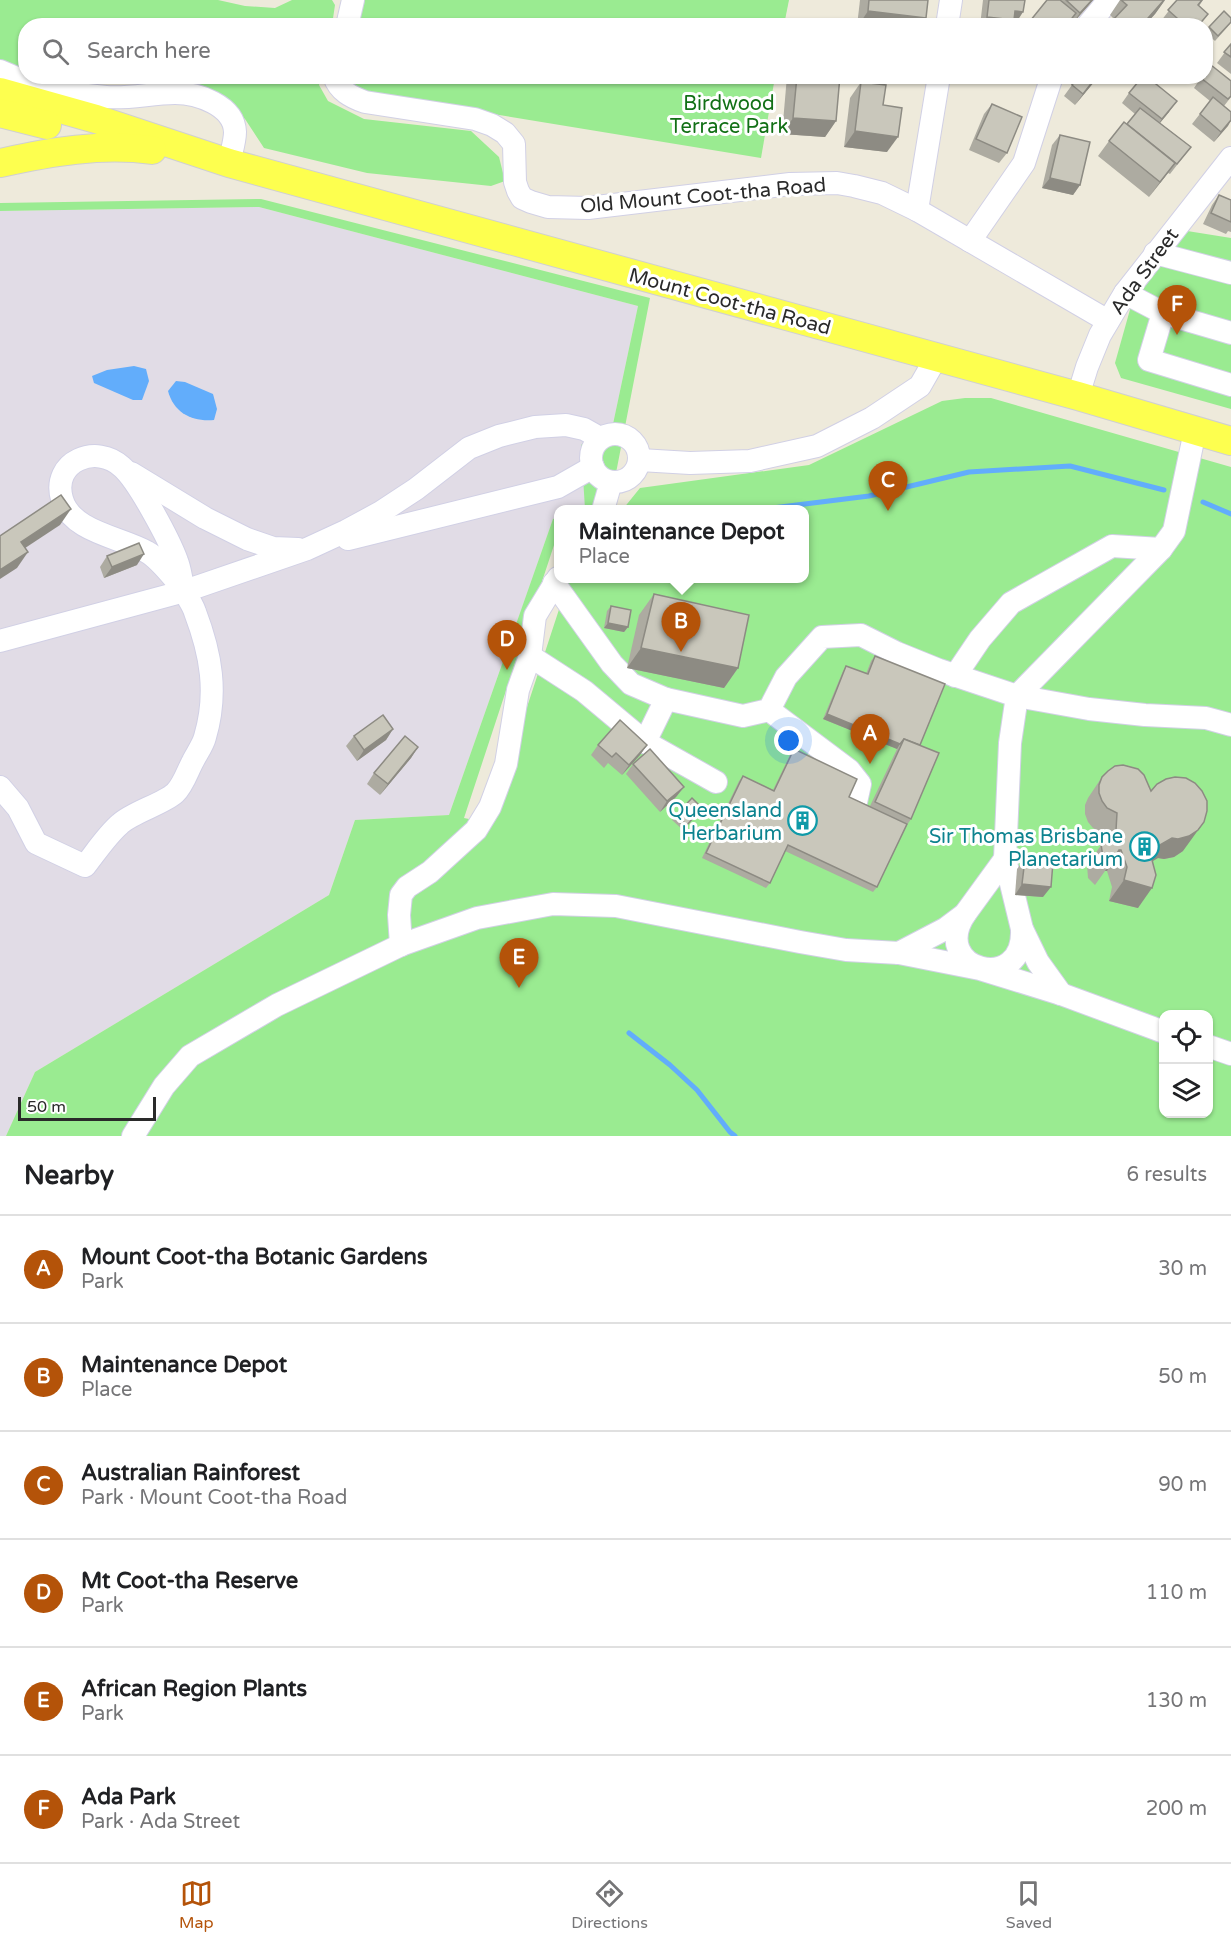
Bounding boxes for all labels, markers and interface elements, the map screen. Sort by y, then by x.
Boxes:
search box [18,18,1213,84]
icon: search [39,35,72,68]
text: Search here [87,38,211,64]
park label: Birdwood Terrace Park [670,92,788,139]
street label: Old Mount Coot-tha Road [579,173,827,219]
street label: Ada Street [1105,223,1184,319]
street label: Mount Coot-tha Road [626,263,833,340]
pin: F [1158,286,1196,335]
pin: C [868,462,908,511]
popup [554,505,809,583]
text: Maintenance Depot [578,519,785,545]
text: Place [578,545,630,569]
pin: B [662,602,700,652]
pin: D [488,620,526,670]
pin: A [850,714,890,764]
your location [774,726,803,755]
place label: Queensland Herbarium [668,799,782,846]
building icon: Queensland Herbarium [787,805,819,837]
place label: Sir Thomas Brisbane Planetarium [929,825,1123,872]
building icon: Sir Thomas Brisbane Planetarium [1128,831,1160,863]
pin: E [500,938,538,988]
map controls [1159,1010,1213,1118]
button: locate [1159,1010,1213,1064]
button: layers [1159,1064,1213,1118]
scale bar [18,1094,156,1122]
text: 50 m [27,1097,66,1117]
text: Nearby [24,1160,114,1191]
text: 6 results [1127,1163,1207,1187]
text: Mount Coot-tha Botanic Gardens [81,1244,428,1270]
text: A [36,1257,51,1281]
text: 30 m [1158,1257,1207,1281]
text: Park [81,1270,124,1294]
text: Maintenance Depot [81,1352,287,1378]
text: B [37,1365,50,1389]
text: 50 m [1158,1365,1207,1389]
text: Place [81,1378,132,1402]
text: Australian Rainforest [81,1460,300,1486]
text: C [37,1473,50,1497]
text: 90 m [1158,1473,1207,1497]
text: Park · Mount Coot-tha Road [81,1486,347,1510]
text: Mt Coot-tha Reserve [81,1568,298,1594]
text: D [36,1581,51,1605]
text: 110 m [1146,1581,1207,1605]
text: Park [81,1594,124,1618]
text: African Region Plants [81,1676,307,1702]
text: E [37,1689,50,1713]
text: 130 m [1146,1689,1207,1713]
text: Park [81,1702,124,1726]
text: Ada Park [81,1784,176,1810]
text: F [37,1797,50,1821]
text: 200 m [1146,1797,1207,1821]
text: Park · Ada Street [81,1810,240,1834]
tab: Map [179,1877,213,1933]
tab: Directions [571,1877,648,1933]
tab: Saved [1006,1877,1052,1933]

